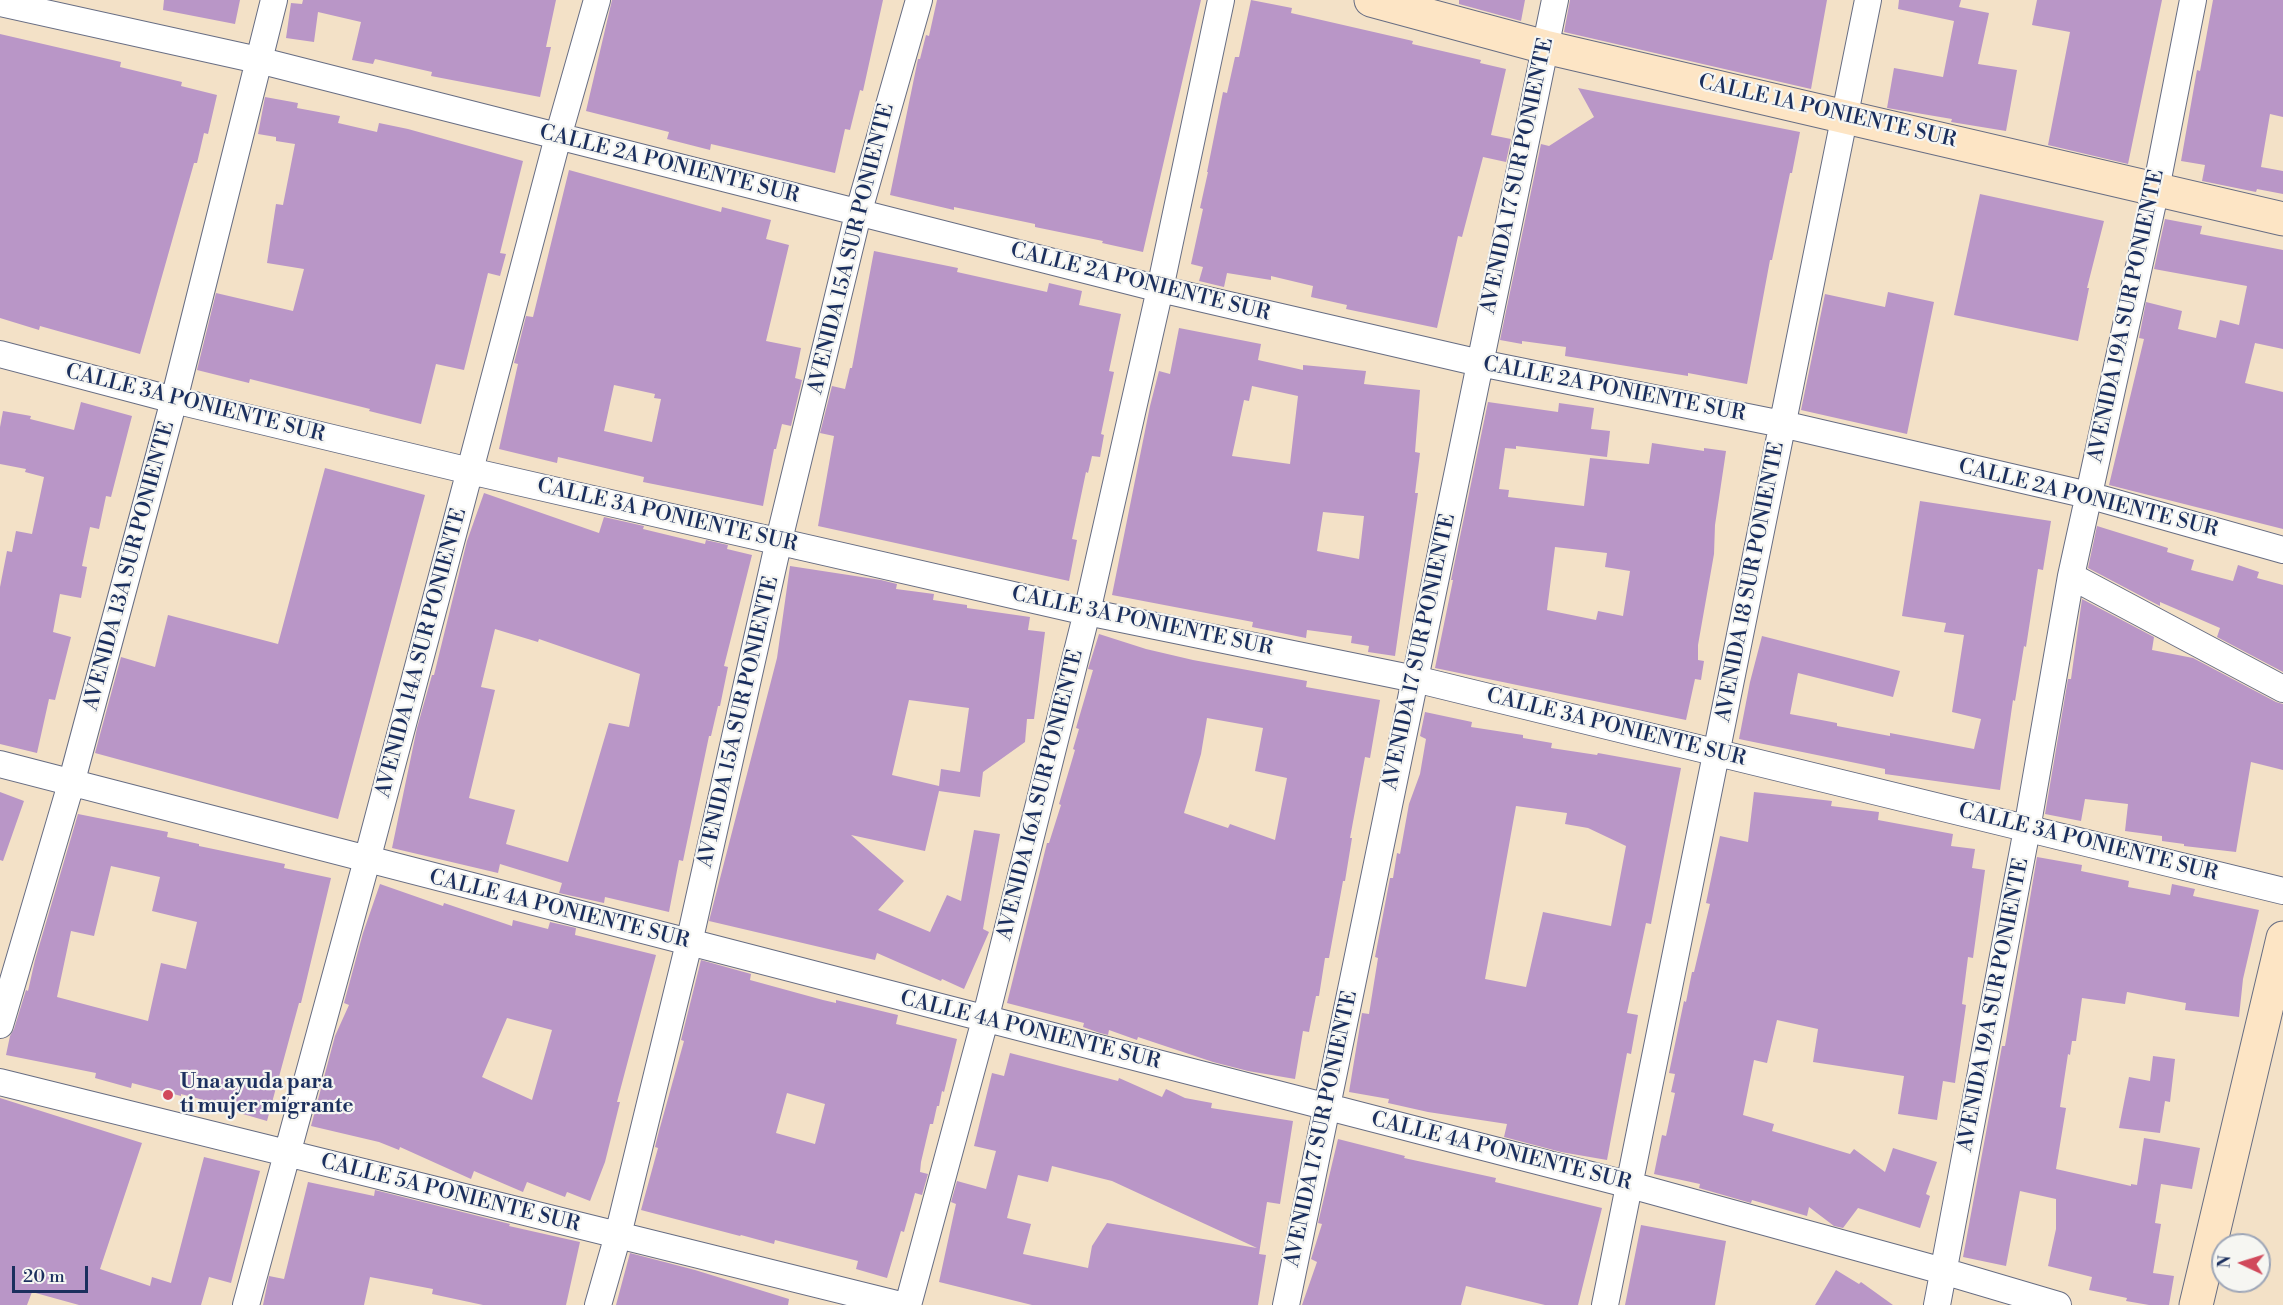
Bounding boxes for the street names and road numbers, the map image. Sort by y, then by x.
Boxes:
street label: AVENIDA 17 SUR PONIENTE [1476,36,1560,316]
street label: CALLE 1A PONIENTE SUR [1696,70,1958,154]
street label: AVENIDA 15A SUR PONIENTE [804,101,900,397]
street label: CALLE 2A PONIENTE SUR [537,121,801,209]
street label: AVENIDA 19A SUR PONIENTE [2084,167,2170,465]
street label: CALLE 2A PONIENTE SUR [1008,239,1272,327]
street label: CALLE 2A PONIENTE SUR [1481,352,1747,428]
street label: CALLE 3A PONIENTE SUR [63,360,327,448]
street label: AVENIDA 13A SUR PONIENTE [79,419,181,713]
street label: AVENIDA 18 SUR PONIENTE [1711,440,1791,724]
street label: CALLE 2A PONIENTE SUR [1956,455,2220,543]
street label: CALLE 3A PONIENTE SUR [534,474,800,558]
street label: AVENIDA 14A SUR PONIENTE [371,506,473,800]
street label: AVENIDA 17 SUR PONIENTE [1378,512,1462,792]
street label: AVENIDA 15A SUR PONIENTE [693,574,785,870]
street label: CALLE 3A PONIENTE SUR [1009,582,1275,662]
street label: AVENIDA 16A SUR PONIENTE [993,647,1089,943]
street label: CALLE 3A PONIENTE SUR [1484,684,1748,772]
street label: CALLE 3A PONIENTE SUR [1956,799,2220,887]
street label: AVENIDA 19A SUR PONIENTE [1953,856,2035,1154]
street label: CALLE 4A PONIENTE SUR [426,865,692,955]
street label: CALLE 4A PONIENTE SUR [897,986,1163,1076]
street label: AVENIDA 17 SUR PONIENTE [1280,989,1364,1269]
street label: CALLE 4A PONIENTE SUR [1368,1107,1634,1197]
street label: CALLE 5A PONIENTE SUR [318,1150,582,1238]

